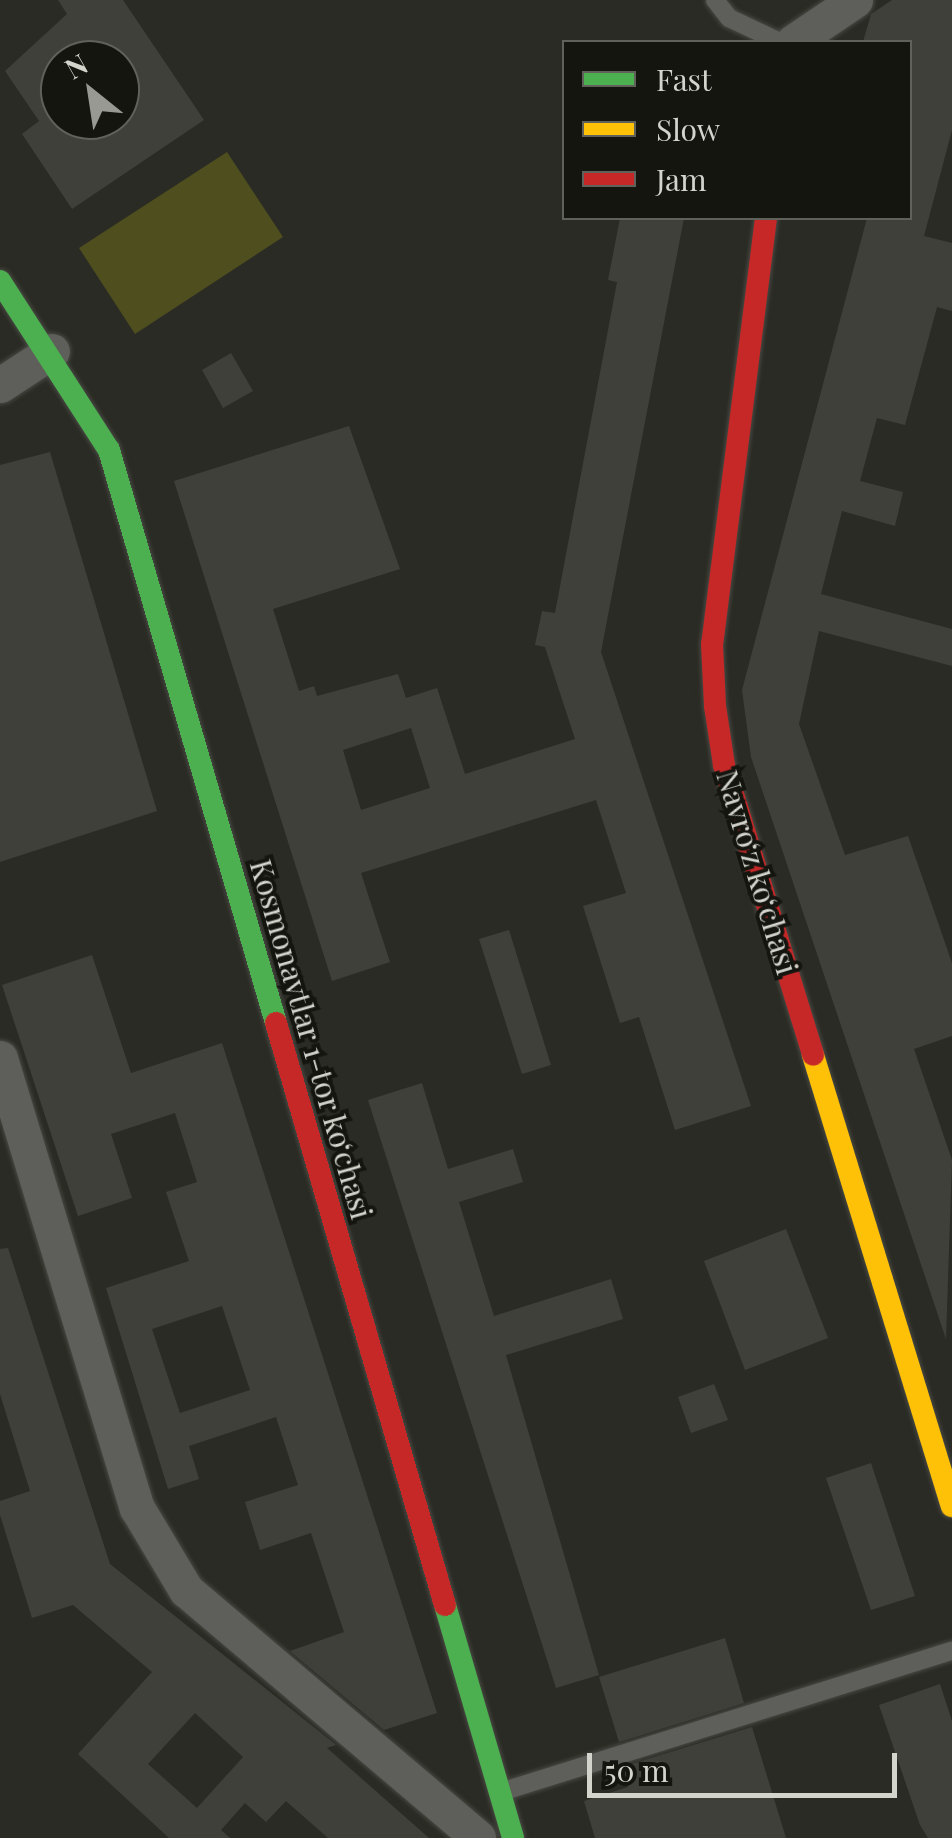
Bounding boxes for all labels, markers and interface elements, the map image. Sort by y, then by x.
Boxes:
north arrow [40,40,140,140]
legend [562,40,912,220]
text: N [58,44,94,86]
text: Fast [656,59,712,99]
text: Slow [656,109,720,149]
text: Jam [656,159,707,199]
street label: Navroʻz koʻchasi [710,765,806,979]
street label: Kosmonavtlar 1-tor koʻchasi [243,854,381,1224]
scale bar [592,1733,902,1795]
text: 50 m [604,1750,669,1790]

